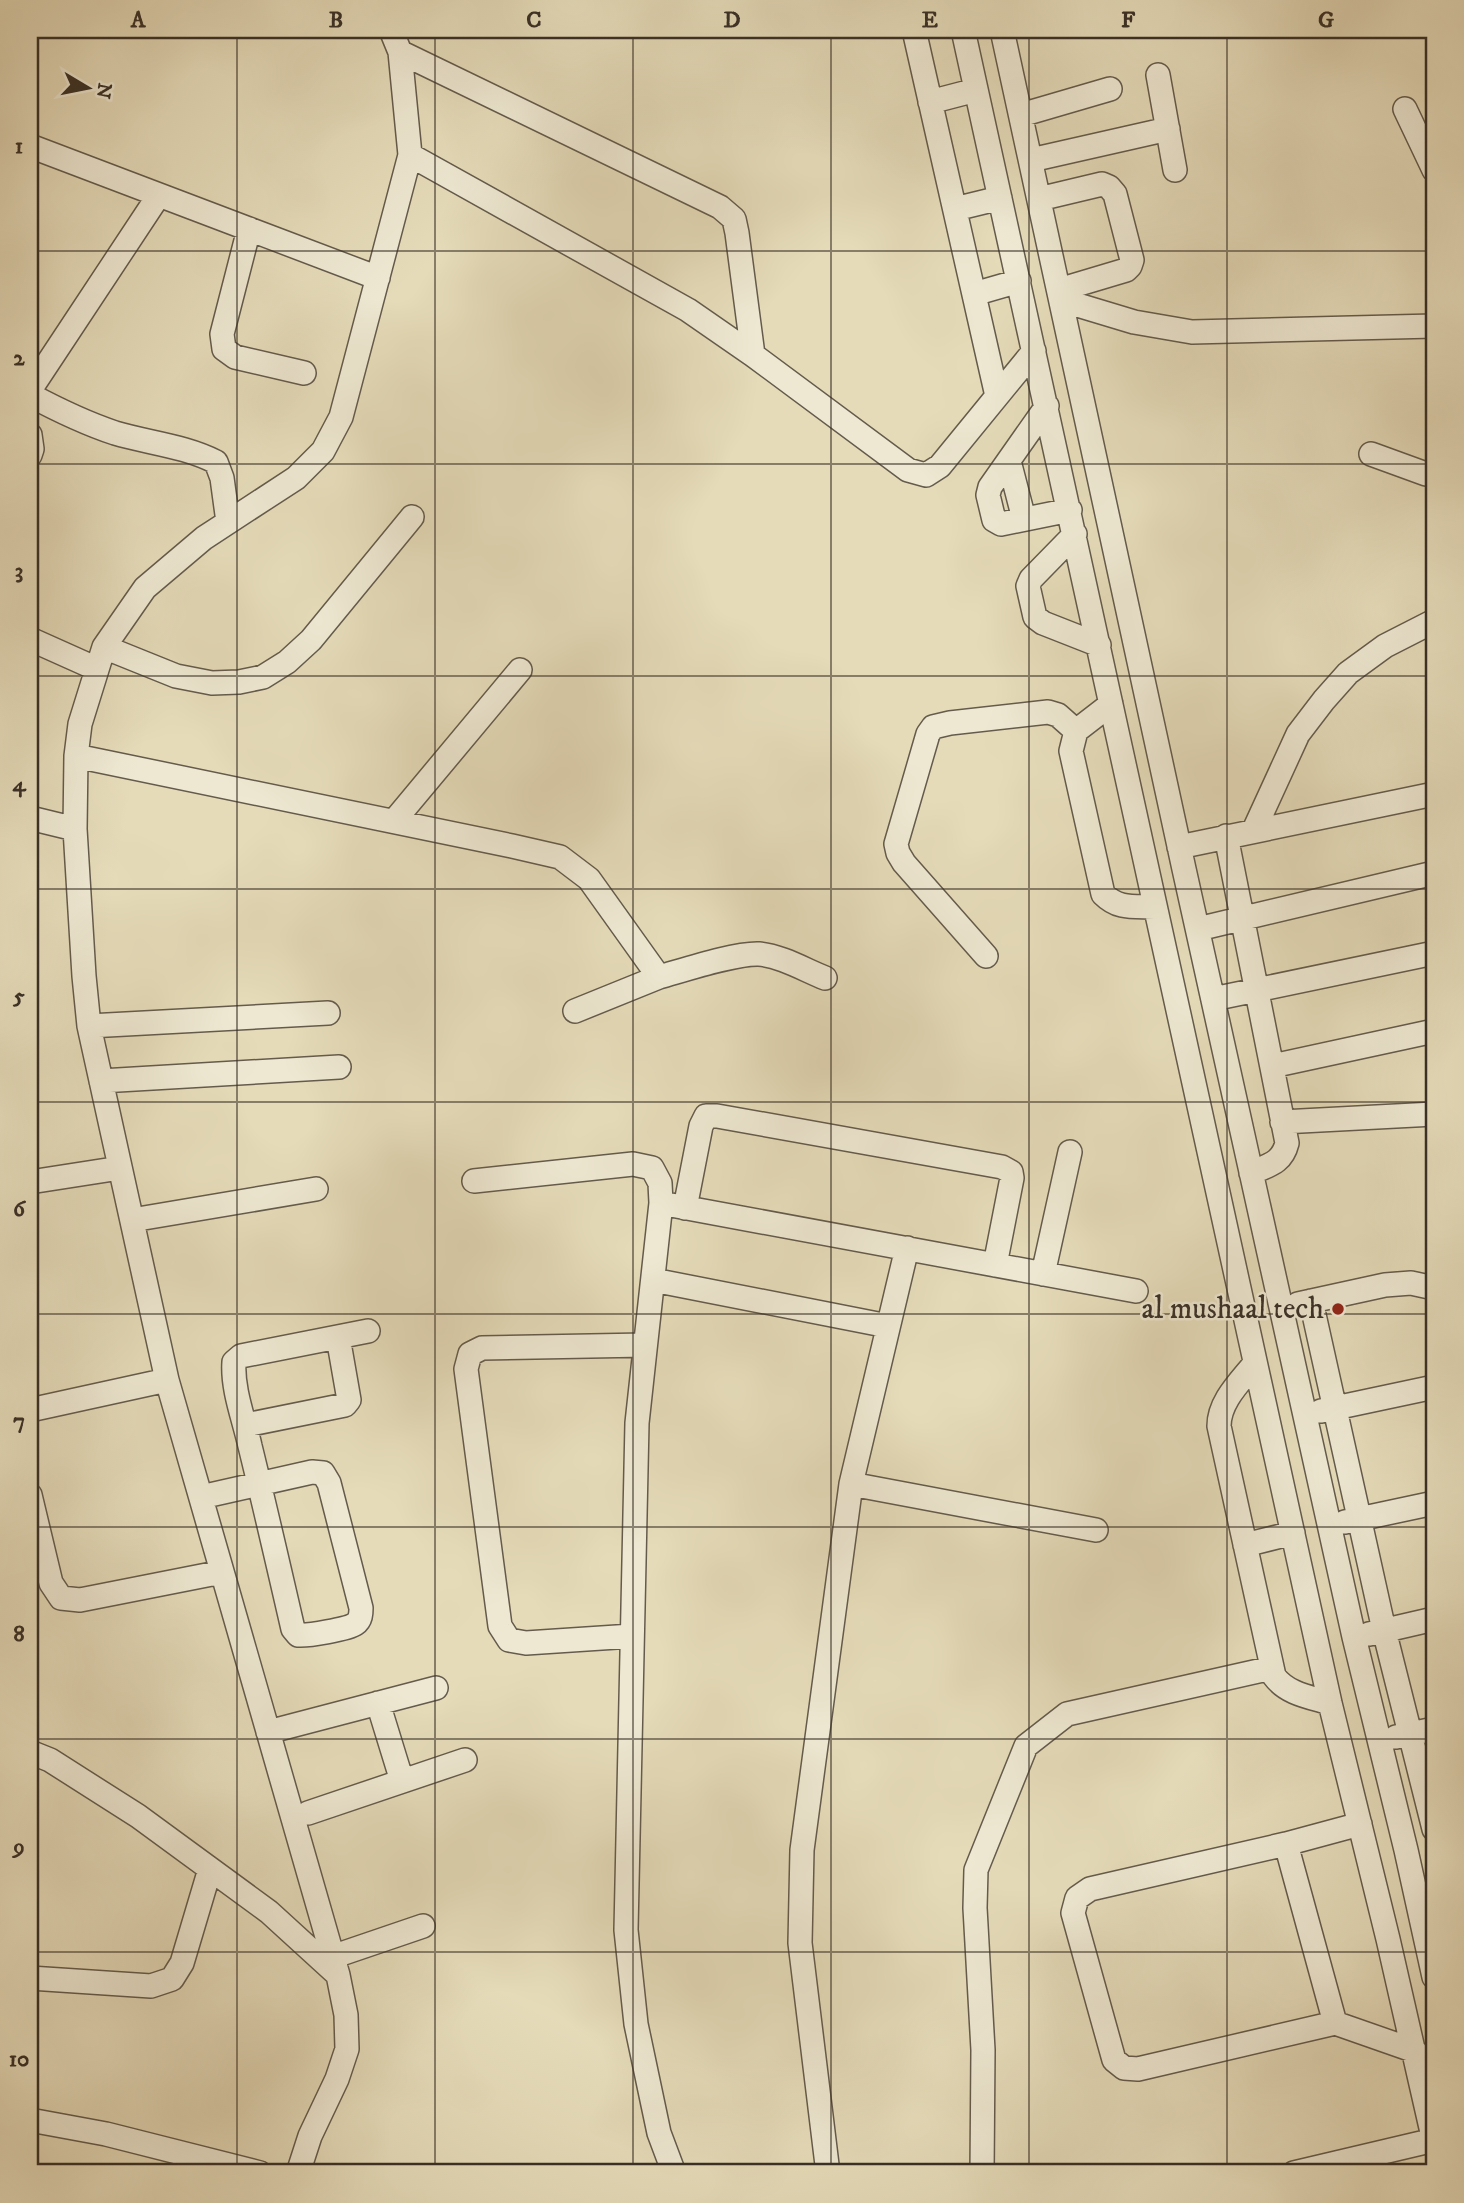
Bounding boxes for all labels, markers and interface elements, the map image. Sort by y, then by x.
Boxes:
text: A [130,6,147,35]
text: B [329,6,343,35]
text: C [526,6,542,35]
text: D [723,6,741,35]
text: E [922,6,938,35]
text: F [1121,6,1136,35]
text: G [1318,6,1334,35]
north arrow [52,52,122,122]
text: N [91,81,116,101]
text: 1 [15,132,23,161]
text: 2 [13,344,25,373]
text: 3 [15,557,23,586]
text: 4 [12,770,27,799]
text: 5 [12,982,25,1011]
text: 6 [13,1195,27,1224]
place label: al mushaal tech [1142,1291,1324,1328]
marker: al mushaal tech [1330,1301,1346,1317]
text: 7 [13,1407,25,1436]
text: 8 [13,1620,25,1649]
text: 9 [11,1833,25,1862]
text: 10 [9,2045,29,2074]

